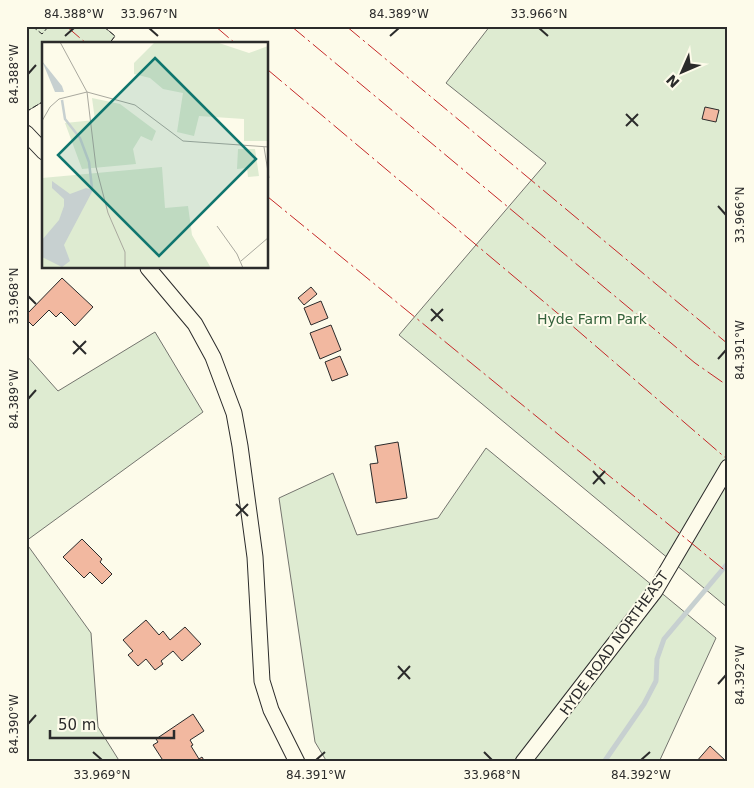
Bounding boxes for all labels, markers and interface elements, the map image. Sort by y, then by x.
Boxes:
text: 84.388°W [44,7,104,21]
text: 33.967°N [121,7,177,21]
text: 84.389°W [369,7,429,21]
text: 33.966°N [511,7,567,21]
inset map [42,42,269,269]
text: 84.388°W [7,44,21,104]
north arrow [656,48,706,98]
text: N [663,71,683,91]
text: 33.966°N [733,187,747,243]
text: 33.968°N [7,268,21,324]
park label: Hyde Farm Park [537,311,648,327]
text: 84.391°W [733,320,747,380]
text: 84.389°W [7,369,21,429]
street label: HYDE ROAD NORTHEAST [557,568,672,718]
text: 84.392°W [733,645,747,705]
text: 84.390°W [7,694,21,754]
scale bar [50,708,174,740]
text: 50 m [58,716,96,734]
text: 33.969°N [74,768,130,782]
text: 84.391°W [286,768,346,782]
text: 33.968°N [464,768,520,782]
text: 84.392°W [611,768,671,782]

